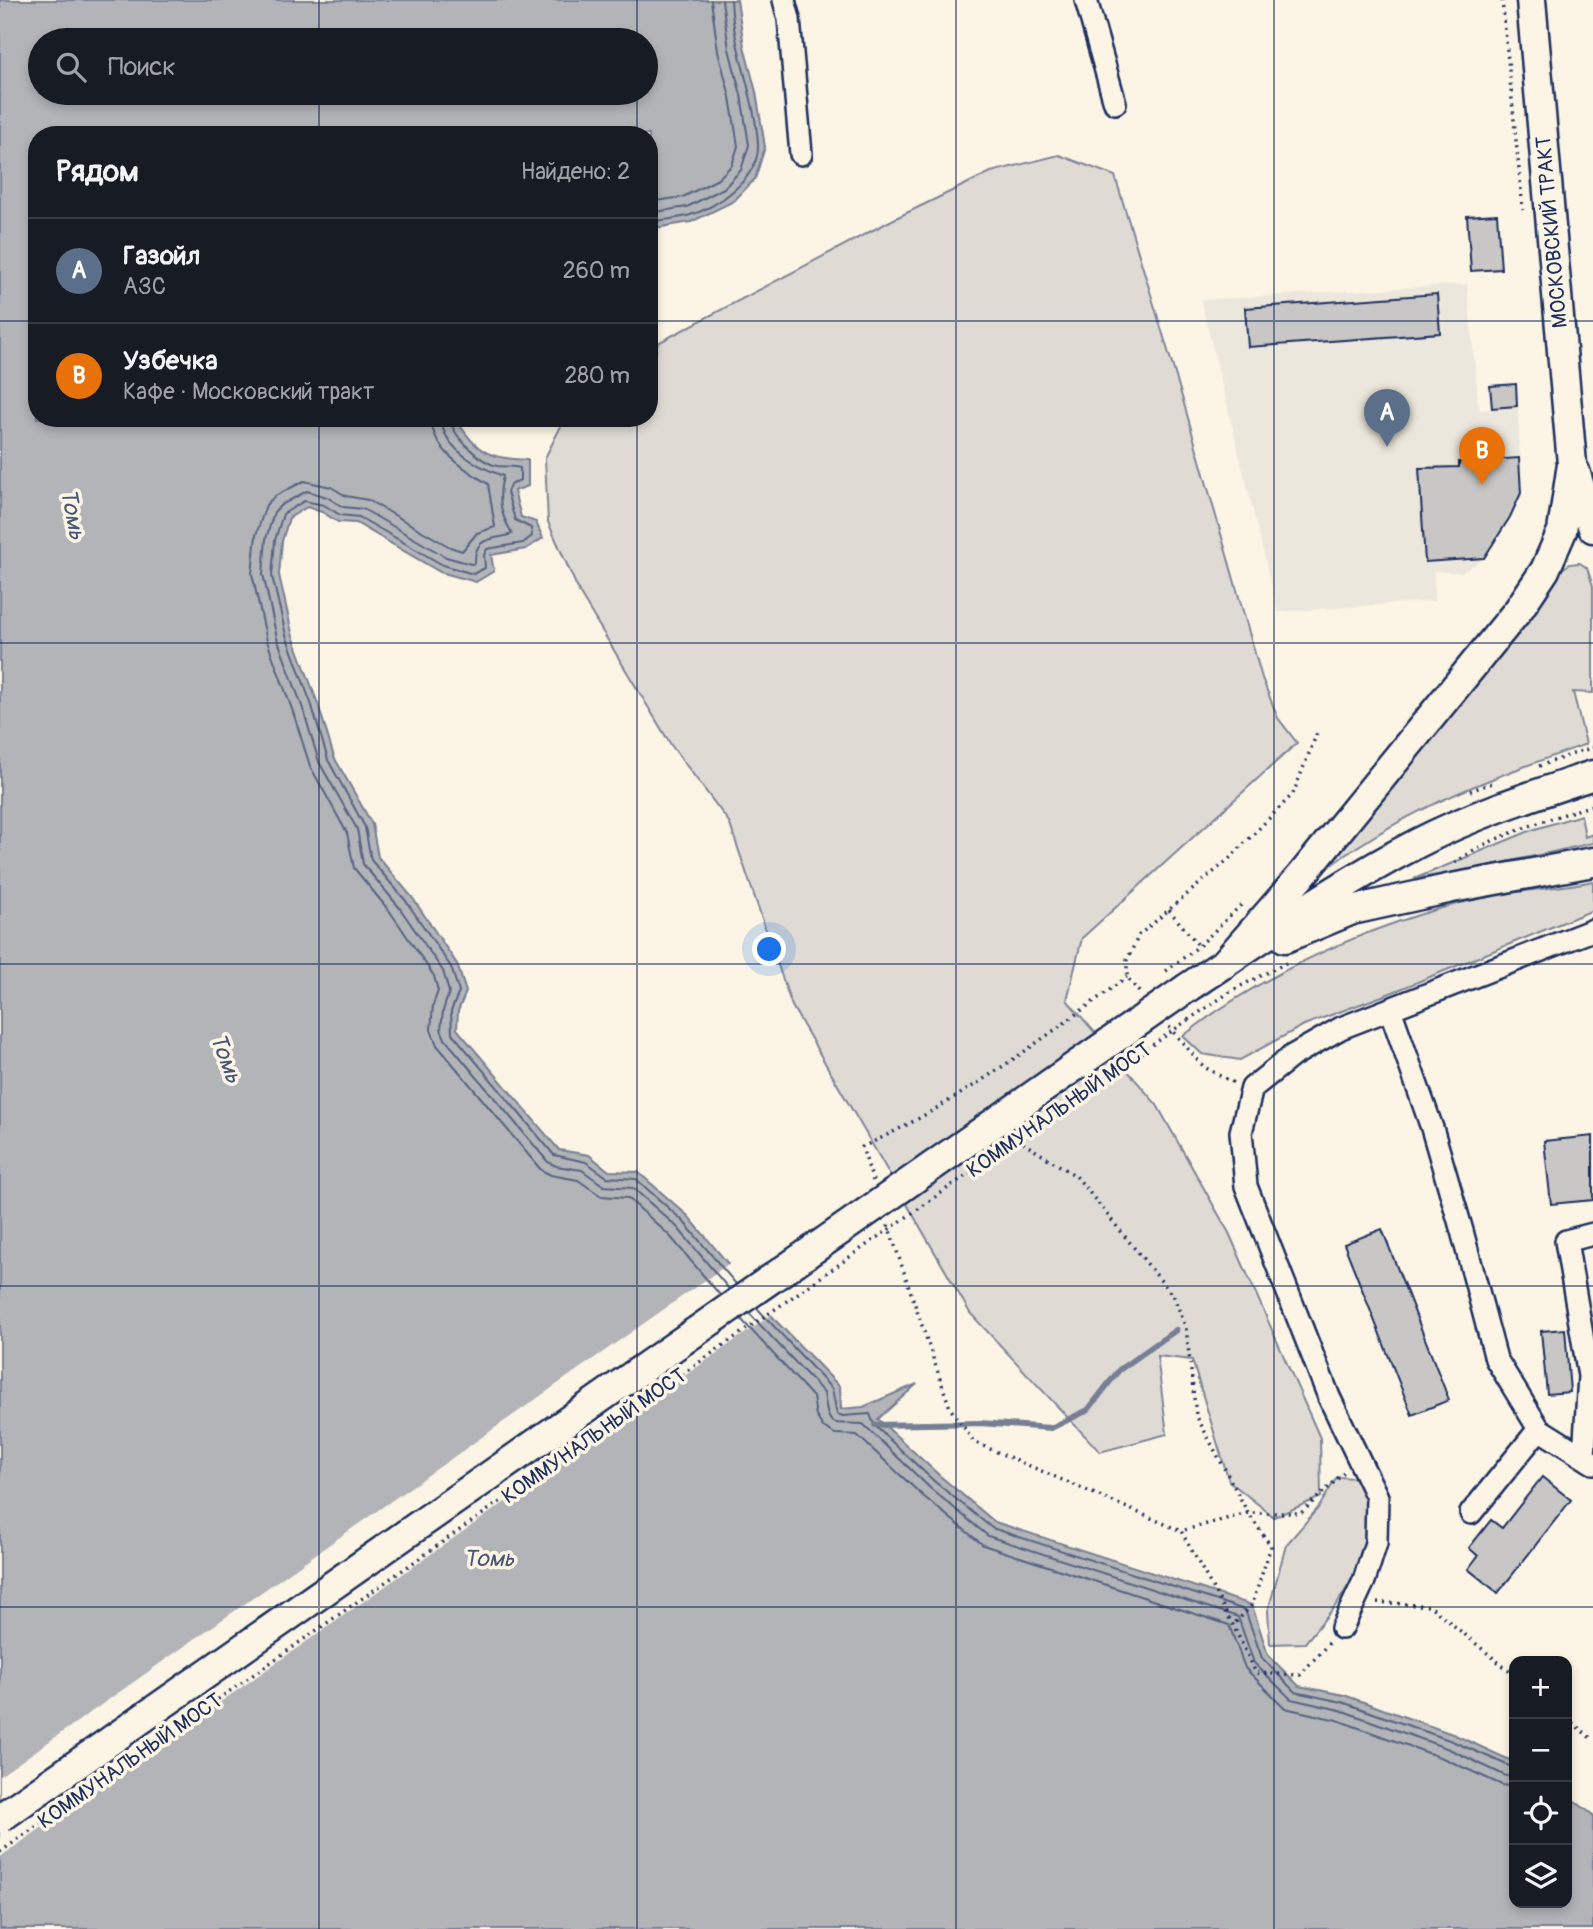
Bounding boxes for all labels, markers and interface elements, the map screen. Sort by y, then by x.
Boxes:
search box [28,28,658,105]
icon: search [52,48,90,86]
text: Поиск [108,51,176,83]
street label: МОСКОВСКИЙ ТРАКТ [1530,134,1574,329]
text: Рядом [56,153,139,190]
text: Найдено: 2 [521,157,630,186]
text: Газойл [123,240,200,272]
text: A [72,256,86,285]
text: 260 m [563,256,630,285]
text: АЗС [123,272,166,301]
text: Узбечка [123,345,218,377]
text: B [72,361,86,390]
text: 280 m [564,361,630,390]
text: Кафе · Московский тракт [123,377,374,406]
pin: A [1364,389,1410,447]
pin: B [1459,427,1505,485]
water label: Томь [54,486,92,542]
your location [752,932,786,966]
water label: Томь [203,1029,249,1087]
street label: КОММУНАЛЬНЫЙ МОСТ [962,1036,1157,1184]
street label: КОММУНАЛЬНЫЙ МОСТ [497,1362,692,1510]
water label: Томь [464,1544,515,1573]
map controls [1509,1656,1572,1908]
button: + [1509,1656,1572,1719]
street label: КОММУНАЛЬНЫЙ МОСТ [33,1687,228,1835]
button: − [1509,1719,1572,1782]
button: locate [1509,1782,1572,1845]
button: layers [1509,1845,1572,1908]

